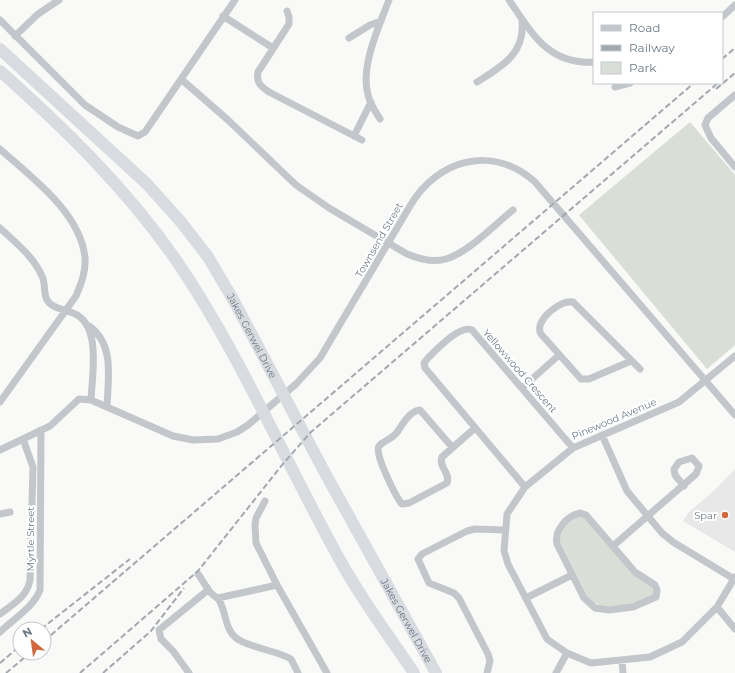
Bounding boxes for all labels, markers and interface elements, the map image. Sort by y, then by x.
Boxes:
legend [593,12,723,84]
text: Road [629,20,660,35]
text: Railway [629,40,675,55]
text: Park [629,60,657,75]
street label: Townsend Street [352,200,406,280]
street label: Jakes Gerwel Drive [224,290,280,380]
street label: Yellowwood Crescent [480,326,560,416]
street label: Pinewood Avenue [570,395,658,443]
street label: Myrtle Street [24,507,37,571]
place label: Spar [694,509,717,522]
marker: Spar [720,510,730,520]
street label: Jakes Gerwel Drive [378,575,435,665]
north arrow [12,621,52,661]
text: N [20,624,34,641]

